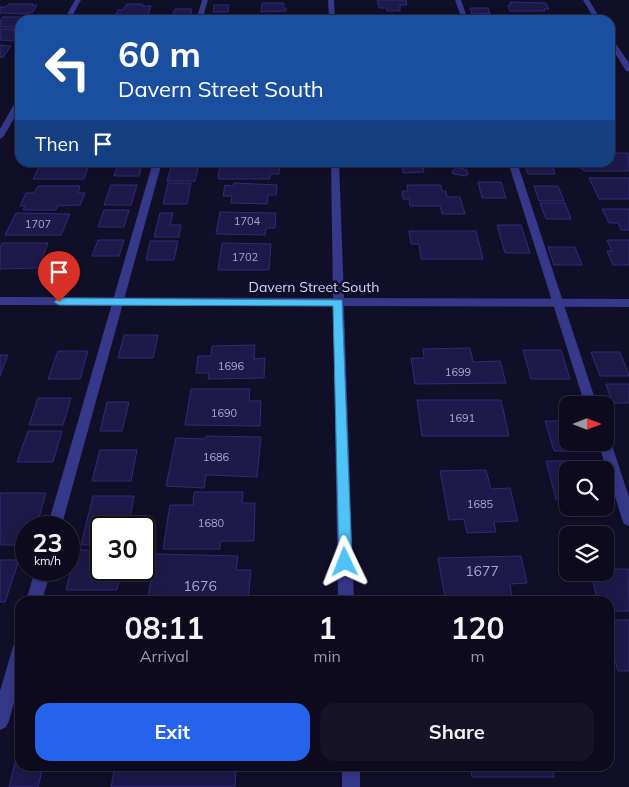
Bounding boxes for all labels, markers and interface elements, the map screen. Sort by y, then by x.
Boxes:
text: 60 m [118,32,201,76]
icon: left [35,35,100,100]
text: Davern Street South [118,75,324,103]
icon: arrive [89,130,117,158]
text: Then [35,132,79,156]
house number: 1704 [234,214,261,228]
house number: 1707 [25,217,51,231]
house number: 1702 [232,250,259,264]
pin [38,251,80,302]
icon: arrive [45,258,73,286]
street label: Davern Street South [249,278,379,296]
house number: 1696 [218,359,245,373]
house number: 1699 [445,365,471,379]
north arrow [559,396,614,451]
map controls [559,396,614,581]
house number: 1690 [211,406,238,420]
house number: 1691 [449,411,475,425]
house number: 1686 [203,450,230,464]
button: search [559,461,614,516]
house number: 1685 [467,497,494,511]
speed limit sign: 30 [90,516,155,581]
house number: 1680 [198,516,225,530]
button: layers [559,526,614,581]
text: 23 [32,527,63,558]
position arrow [318,535,370,587]
text: km/h [34,553,61,568]
house number: 1677 [465,562,499,580]
house number: 1676 [183,577,217,595]
text: 08:11 [125,609,204,647]
text: 1 [318,609,336,647]
text: 120 [450,609,504,647]
text: Arrival [140,646,189,666]
text: min [314,646,341,666]
text: m [470,646,484,666]
button: Exit [35,703,310,761]
button: Share [320,703,594,761]

